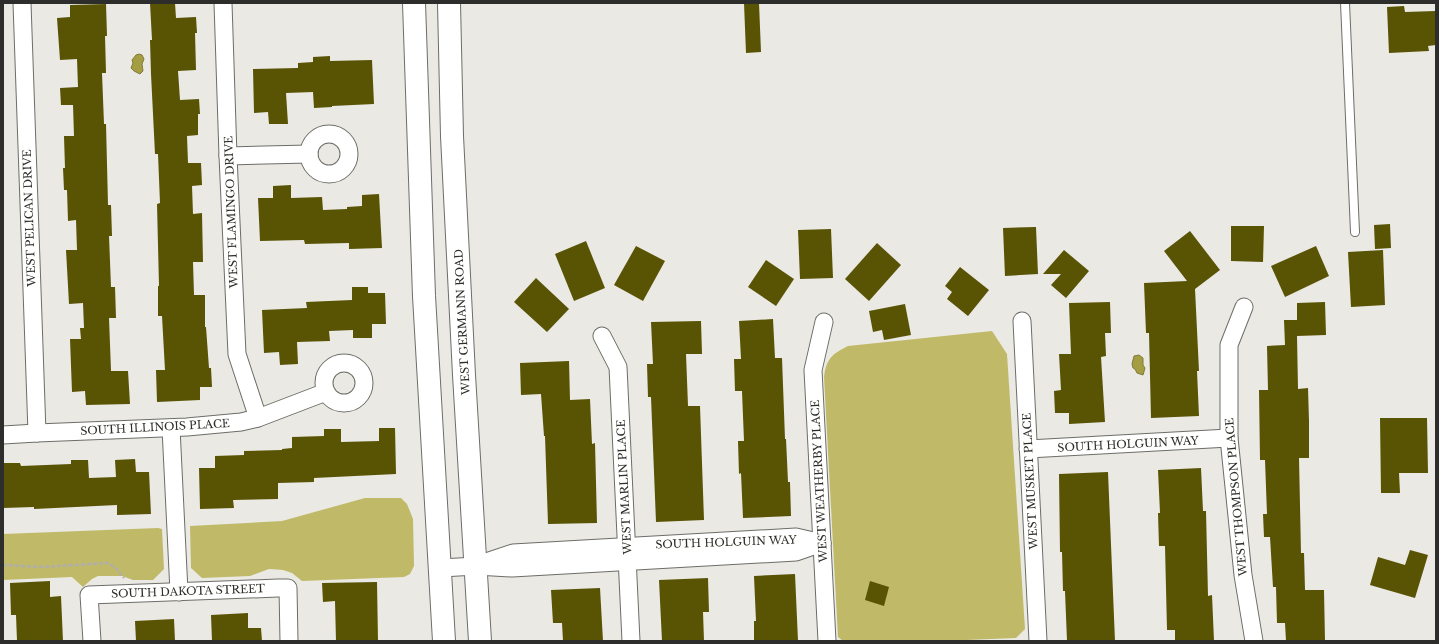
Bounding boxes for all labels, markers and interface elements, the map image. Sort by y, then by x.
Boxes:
street label: WEST FLAMINGO DRIVE [221,136,241,289]
street label: WEST PELICAN DRIVE [20,149,38,288]
street label: WEST GERMANN ROAD [451,248,473,396]
street label: WEST WEATHERBY PLACE [808,399,830,564]
street label: WEST MUSKET PLACE [1019,412,1041,551]
street label: SOUTH ILLINOIS PLACE [80,416,230,438]
street label: WEST THOMPSON PLACE [1222,417,1250,578]
street label: WEST MARLIN PLACE [613,419,635,556]
street label: SOUTH HOLGUIN WAY [1057,433,1200,455]
street label: SOUTH HOLGUIN WAY [655,533,798,551]
street label: SOUTH DAKOTA STREET [111,581,265,601]

